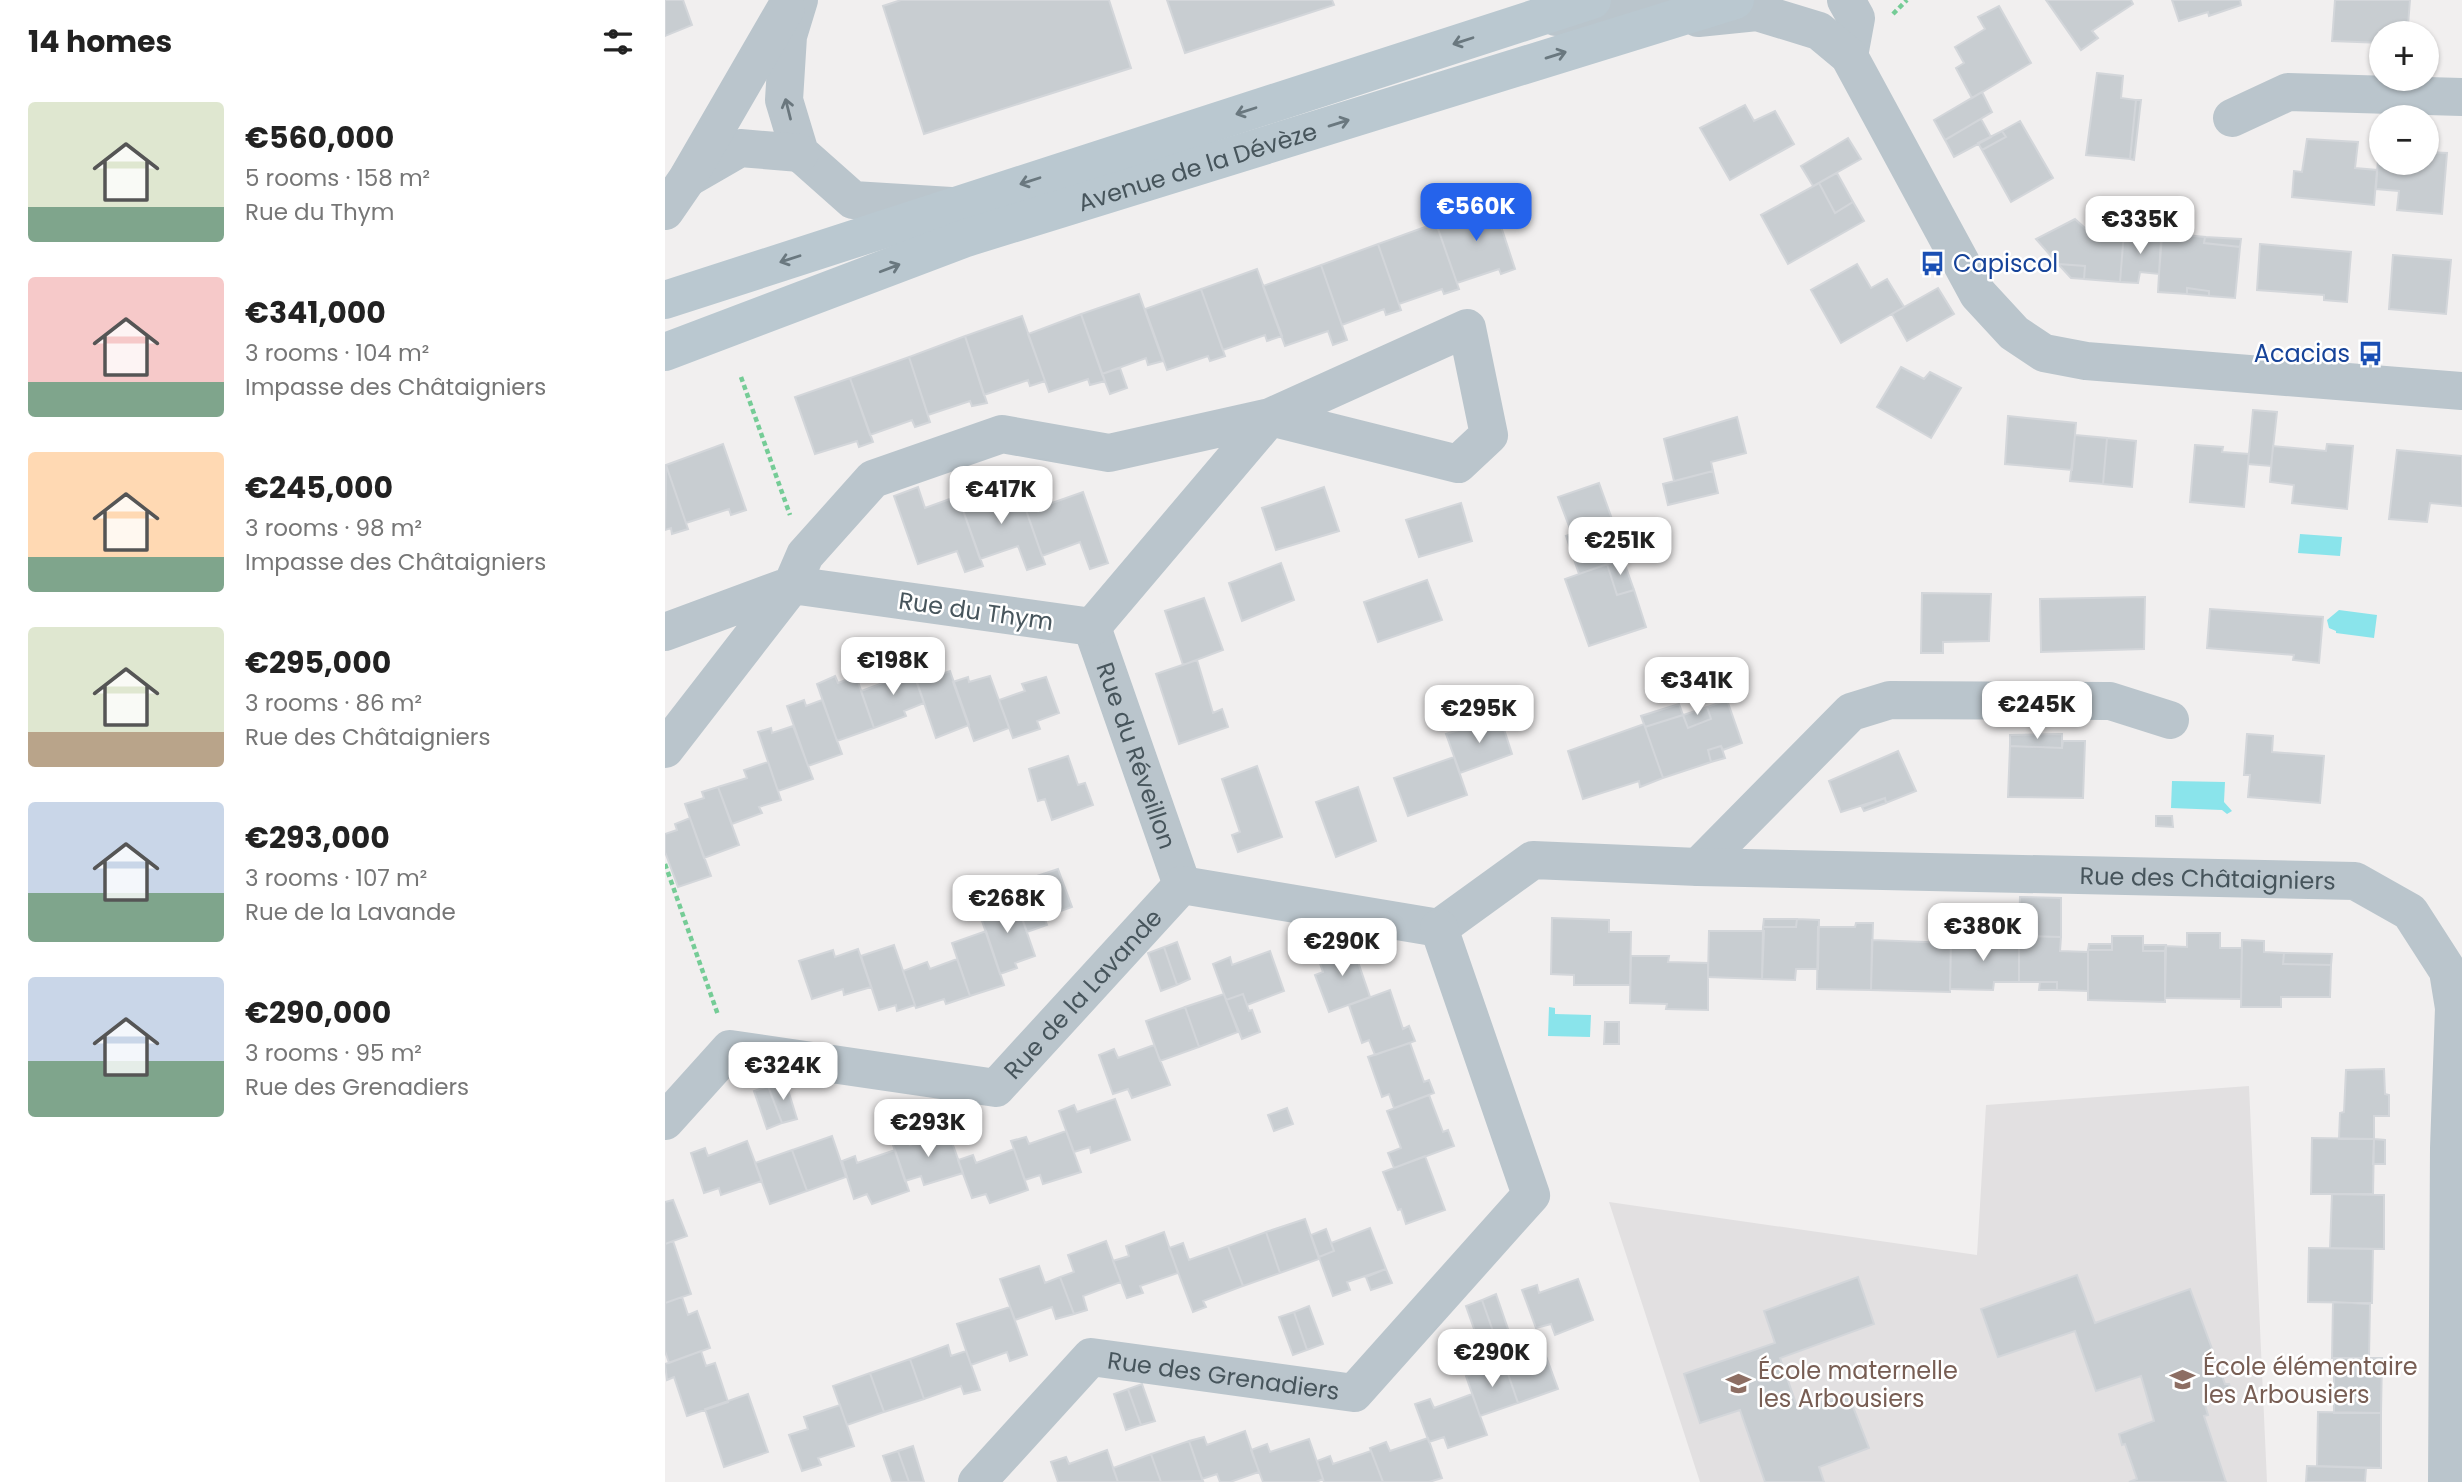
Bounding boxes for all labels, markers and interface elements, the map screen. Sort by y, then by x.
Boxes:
text: 14 homes [28,20,172,63]
map controls [2369,21,2439,175]
button: + [2369,21,2439,91]
icon: filters [599,23,637,61]
one-way arrow [1452,36,1474,49]
one-way arrow [1545,48,1567,61]
one-way arrow [781,98,794,121]
one-way arrow [1235,105,1257,118]
button: − [2369,105,2439,175]
street label: Avenue de la Dévèze [1074,114,1321,219]
one-way arrow [1328,115,1350,128]
text: €560,000 [245,116,394,159]
icon: home [84,130,168,214]
text: 5 rooms · 158 m² [245,162,430,194]
one-way arrow [1019,175,1041,188]
pin: €560K [1427,184,1525,243]
text: €560K [1437,190,1515,222]
text: Rue du Thym [245,196,394,228]
pin: €335K [2091,196,2189,256]
text: €335K [2101,203,2179,235]
place label: Capiscol [1953,247,2058,280]
bus stop icon: Capiscol [1919,249,1947,277]
one-way arrow [779,253,801,266]
one-way arrow [878,260,900,273]
text: €341,000 [245,291,386,334]
icon: home [84,305,168,389]
text: 3 rooms · 104 m² [245,337,429,369]
place label: Acacias [2254,337,2350,370]
bus stop icon: Acacias [2356,339,2384,367]
text: Impasse des Châtaigniers [245,371,546,403]
text: €245,000 [245,466,393,509]
pin: €417K [952,466,1050,526]
text: €417K [966,473,1036,505]
icon: home [84,480,168,564]
text: 3 rooms · 98 m² [245,512,422,544]
pin: €251K [1571,518,1669,577]
text: €251K [1584,524,1656,556]
text: Impasse des Châtaigniers [245,546,546,578]
street label: Rue du Thym [897,584,1055,638]
pin: €198K [844,638,942,697]
text: €295,000 [245,641,391,684]
text: €198K [857,644,929,676]
icon: home [84,655,168,739]
street label: Rue du Réveillon [1089,658,1185,853]
pin: €341K [1648,658,1746,717]
text: €341K [1661,664,1733,696]
pin: €245K [1988,682,2086,741]
pin: €295K [1430,686,1528,745]
text: 3 rooms · 86 m² [245,687,422,719]
text: €245K [1998,688,2076,720]
text: €295K [1441,692,1517,724]
text: Rue des Châtaigniers [245,721,490,753]
text: €293,000 [245,816,390,859]
icon: home [84,830,168,914]
street label: Rue des Châtaigniers [2079,859,2336,897]
text: 3 rooms · 107 m² [245,862,427,894]
pin: €268K [958,876,1056,935]
text: €268K [968,882,1046,914]
text: Rue de la Lavande [245,896,456,928]
street label: Rue de la Lavande [996,901,1169,1086]
pin: €380K [1934,904,2032,963]
text: €380K [1944,910,2022,942]
pin: €290K [1293,918,1391,978]
text: €290K [1304,925,1380,957]
text: €290,000 [245,991,391,1034]
icon: home [84,1005,168,1089]
text: 3 rooms · 95 m² [245,1037,422,1069]
pin: €324K [734,1042,832,1102]
text: €324K [745,1049,821,1081]
text: Rue des Grenadiers [245,1071,469,1103]
pin: €293K [879,1100,977,1159]
text: €293K [890,1106,966,1138]
pin: €290K [1443,1330,1541,1389]
text: €290K [1454,1336,1530,1368]
street label: Rue des Grenadiers [1105,1343,1342,1407]
place label: École élémentaire les Arbousiers [2203,1350,2418,1411]
place label: École maternelle les Arbousiers [1758,1354,1958,1415]
school or university icon: École élémentaire les Arbousiers [2169,1366,2197,1394]
school or university icon: École maternelle les Arbousiers [1724,1370,1752,1398]

